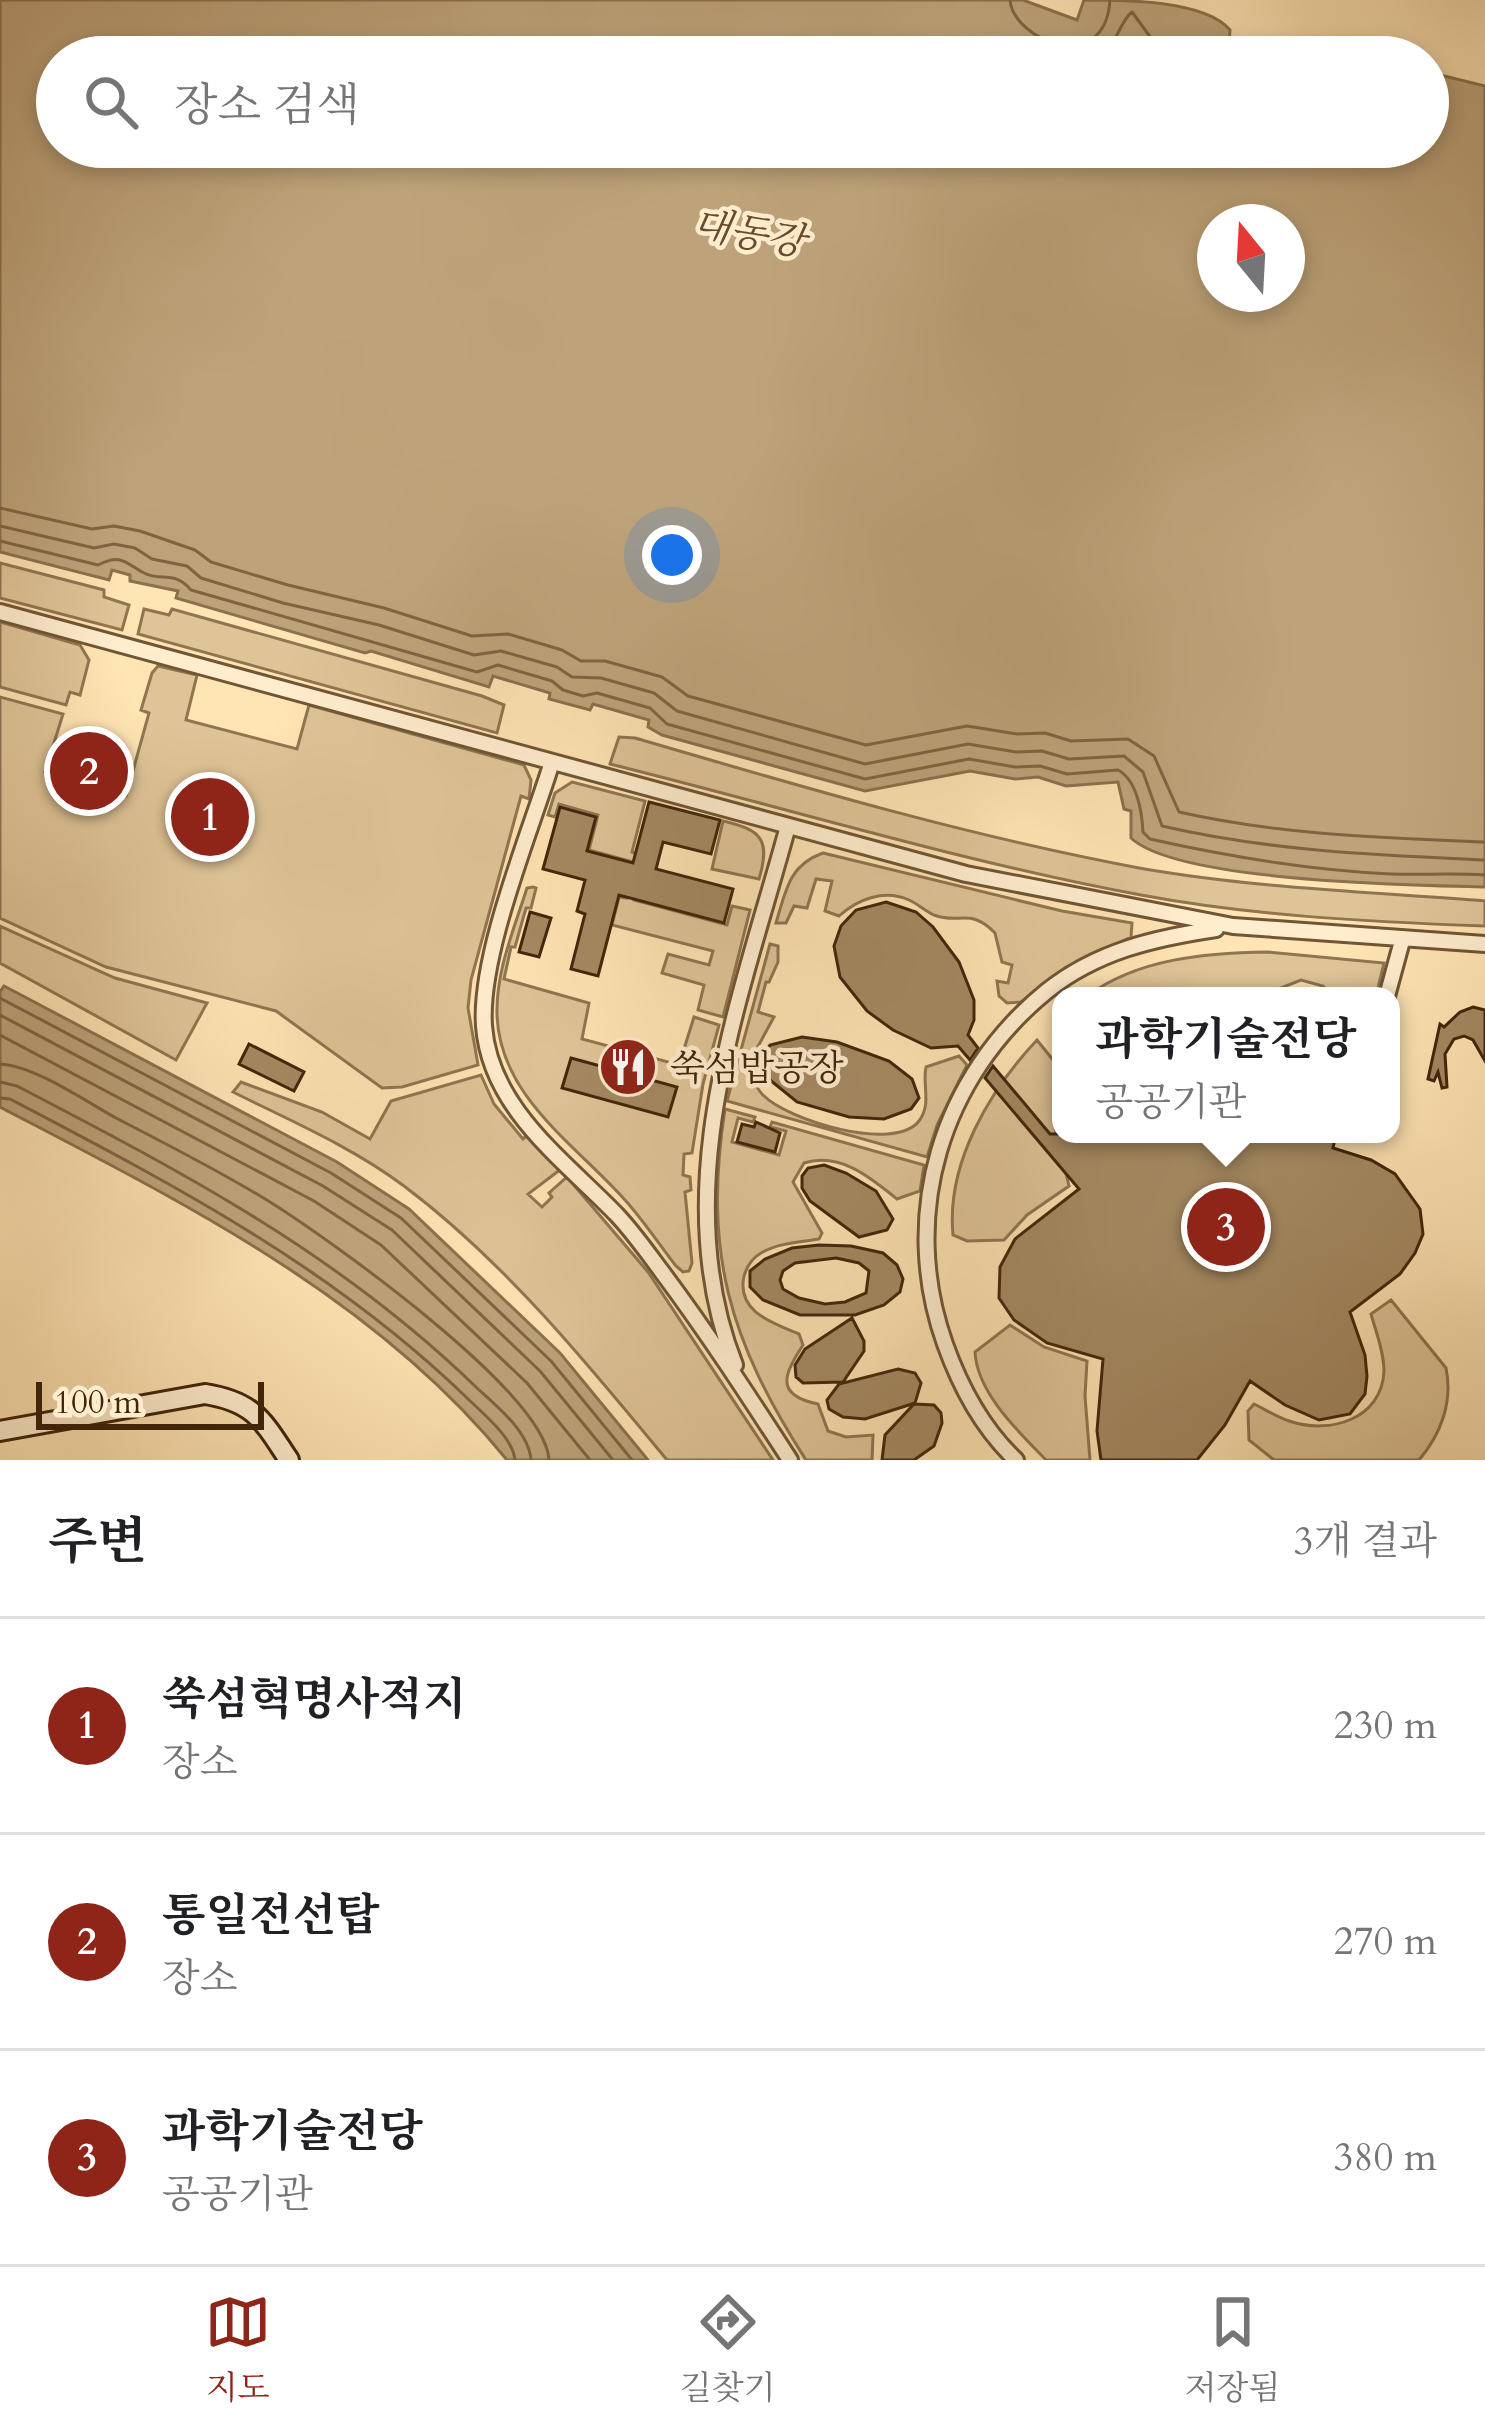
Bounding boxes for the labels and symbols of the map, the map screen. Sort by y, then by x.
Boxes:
water label: 대동강 [688,198,814,270]
north arrow [1197,204,1305,312]
your location [642,525,702,585]
pin: 2 [50,726,128,816]
pin: 1 [171,772,249,862]
restaurant icon: 쑥섬밥공장 [597,1036,659,1098]
place label: 쑥섬밥공장 [670,1044,844,1093]
pin: 3 [1187,1182,1265,1272]
scale bar [36,1376,264,1429]

